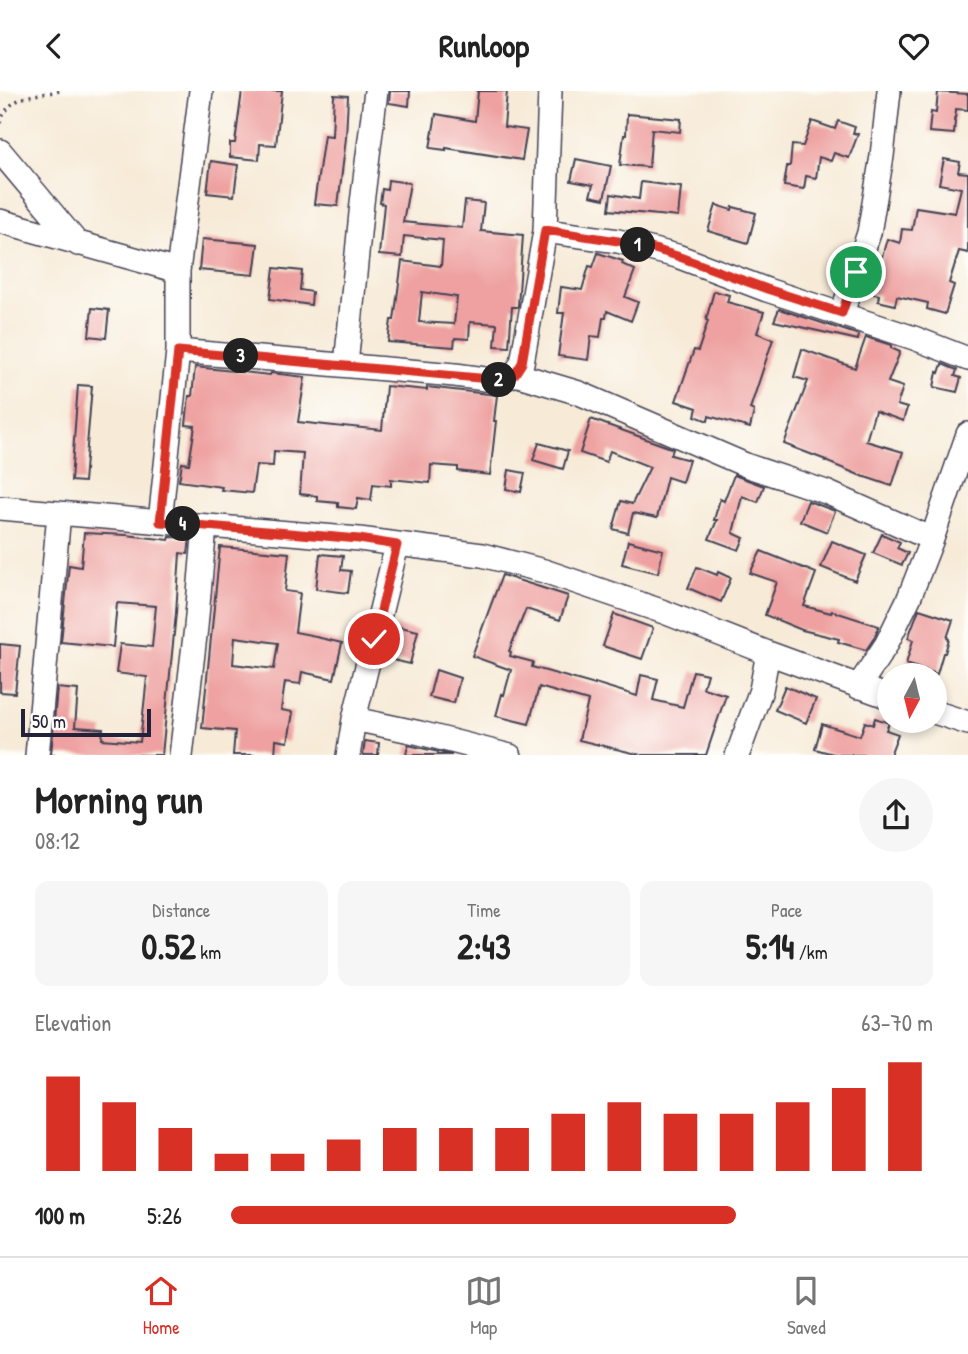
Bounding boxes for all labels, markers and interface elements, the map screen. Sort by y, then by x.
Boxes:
text: Runloop [439,24,529,67]
icon: back [35,27,73,65]
icon: heart [895,27,933,65]
pin: 1 [620,227,656,263]
text: 1 [634,231,641,257]
pin [826,242,886,302]
icon: arrive [837,253,875,291]
pin: 3 [224,338,258,373]
text: 3 [236,342,245,368]
pin: 2 [482,363,516,397]
text: 2 [494,366,503,392]
pin: 4 [166,507,200,541]
text: 4 [179,510,186,536]
pin [344,609,404,669]
icon: check [355,620,393,658]
north arrow [877,663,947,733]
map controls [877,663,947,733]
scale bar [21,706,150,738]
text: 50 m [32,708,66,734]
text: Morning run [35,773,203,825]
button: share [859,778,933,852]
text: 08:12 [35,825,80,856]
text: Distance [152,897,210,923]
text: Time [467,897,501,923]
text: Pace [771,897,802,923]
text: 0.52 [142,923,196,970]
text: 2:43 [457,923,511,970]
text: 5:14 [746,923,794,970]
text: km [196,939,221,965]
text: /km [794,939,828,965]
text: Elevation [35,1007,111,1038]
text: 63–70 m [861,1007,933,1038]
text: 100 m [35,1200,85,1231]
text: 5:26 [147,1200,182,1231]
tab: Home [142,1272,180,1340]
tab: Map [465,1272,503,1340]
tab: Saved [787,1272,826,1340]

